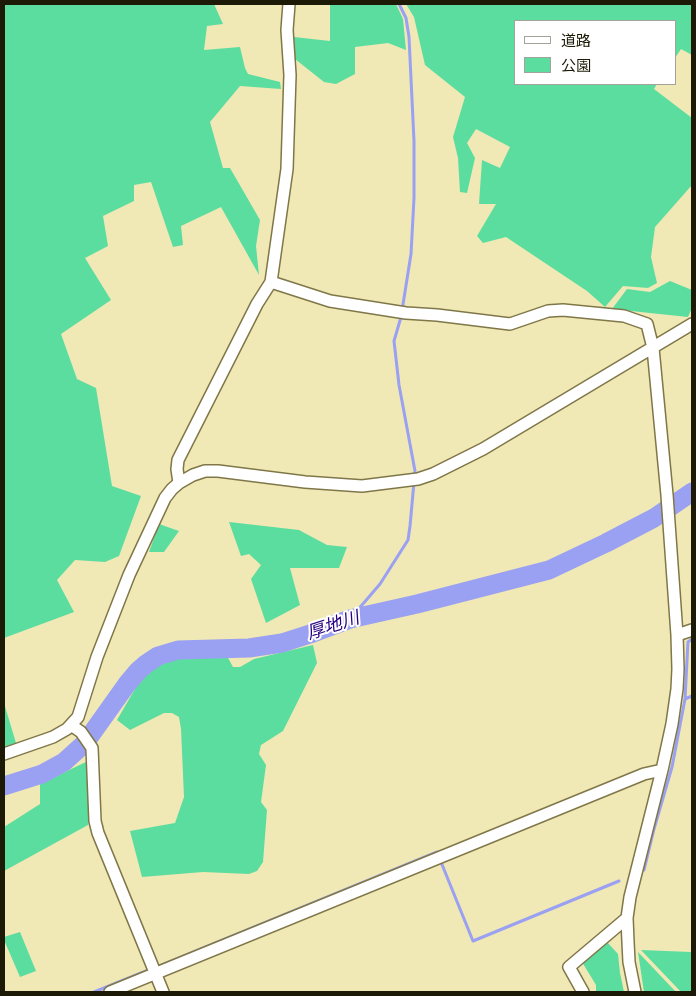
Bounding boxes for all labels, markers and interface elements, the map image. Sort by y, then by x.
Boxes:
legend [514,20,676,85]
text: 道路 [561,30,591,50]
text: 公園 [561,55,591,75]
water label: 厚地川 [304,607,362,645]

